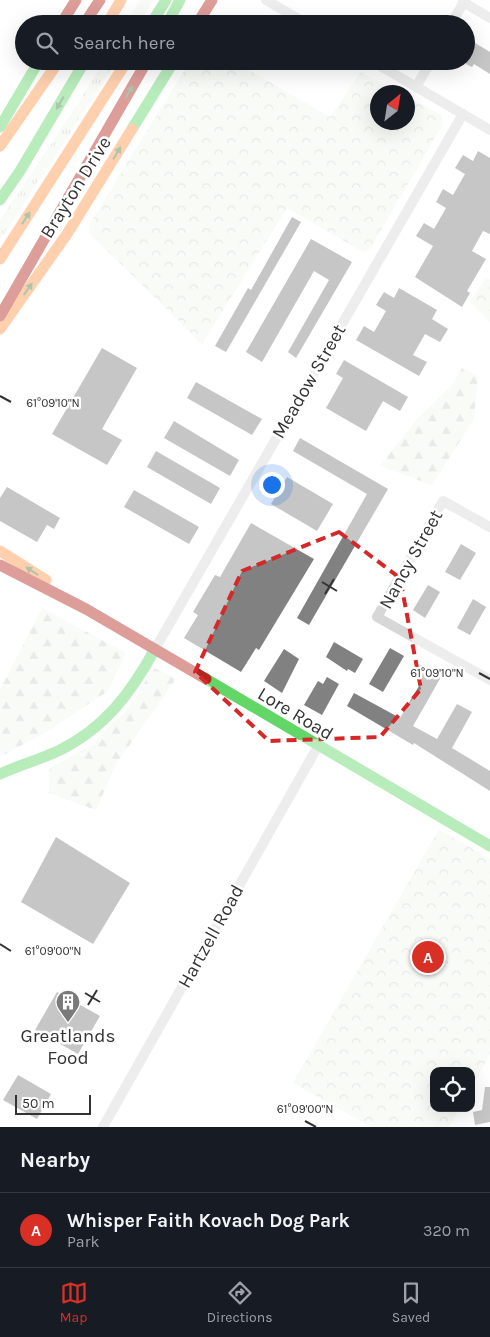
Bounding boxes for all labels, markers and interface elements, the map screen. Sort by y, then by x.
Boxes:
search box [15,15,475,70]
icon: search [33,29,61,57]
text: Search here [73,32,175,54]
north arrow [370,85,415,130]
one-way arrow [125,86,134,99]
one-way arrow [56,97,65,110]
street label: Brayton Drive [36,133,116,242]
one-way arrow [113,147,122,160]
one-way arrow [22,211,31,225]
one-way arrow [23,282,33,296]
street label: Meadow Street [267,320,350,443]
text: 61°09'10"N [26,396,80,410]
your location [259,472,285,498]
street label: Nancy Street [375,506,447,613]
one-way arrow [25,566,38,575]
text: 61°09'10"N [410,666,464,680]
street label: Lore Road [254,683,337,745]
street label: Hartzell Road [173,881,248,992]
pin: A [412,938,444,976]
text: 61°09'00"N [25,944,81,958]
building icon: Greatlands Food [55,989,81,1023]
place label: Greatlands Food [21,1025,115,1069]
map controls [430,1067,475,1112]
button: locate [430,1067,475,1112]
scale bar [15,1092,91,1115]
text: 50 m [22,1095,55,1112]
text: 61°09'00"N [277,1102,333,1116]
text: Nearby [20,1148,90,1172]
text: Whisper Faith Kovach Dog Park [67,1210,350,1232]
text: A [31,1221,41,1240]
text: 320 m [423,1221,470,1240]
text: Park [67,1232,99,1251]
tab: Map [60,1279,88,1326]
tab: Directions [207,1279,273,1326]
tab: Saved [392,1279,430,1326]

